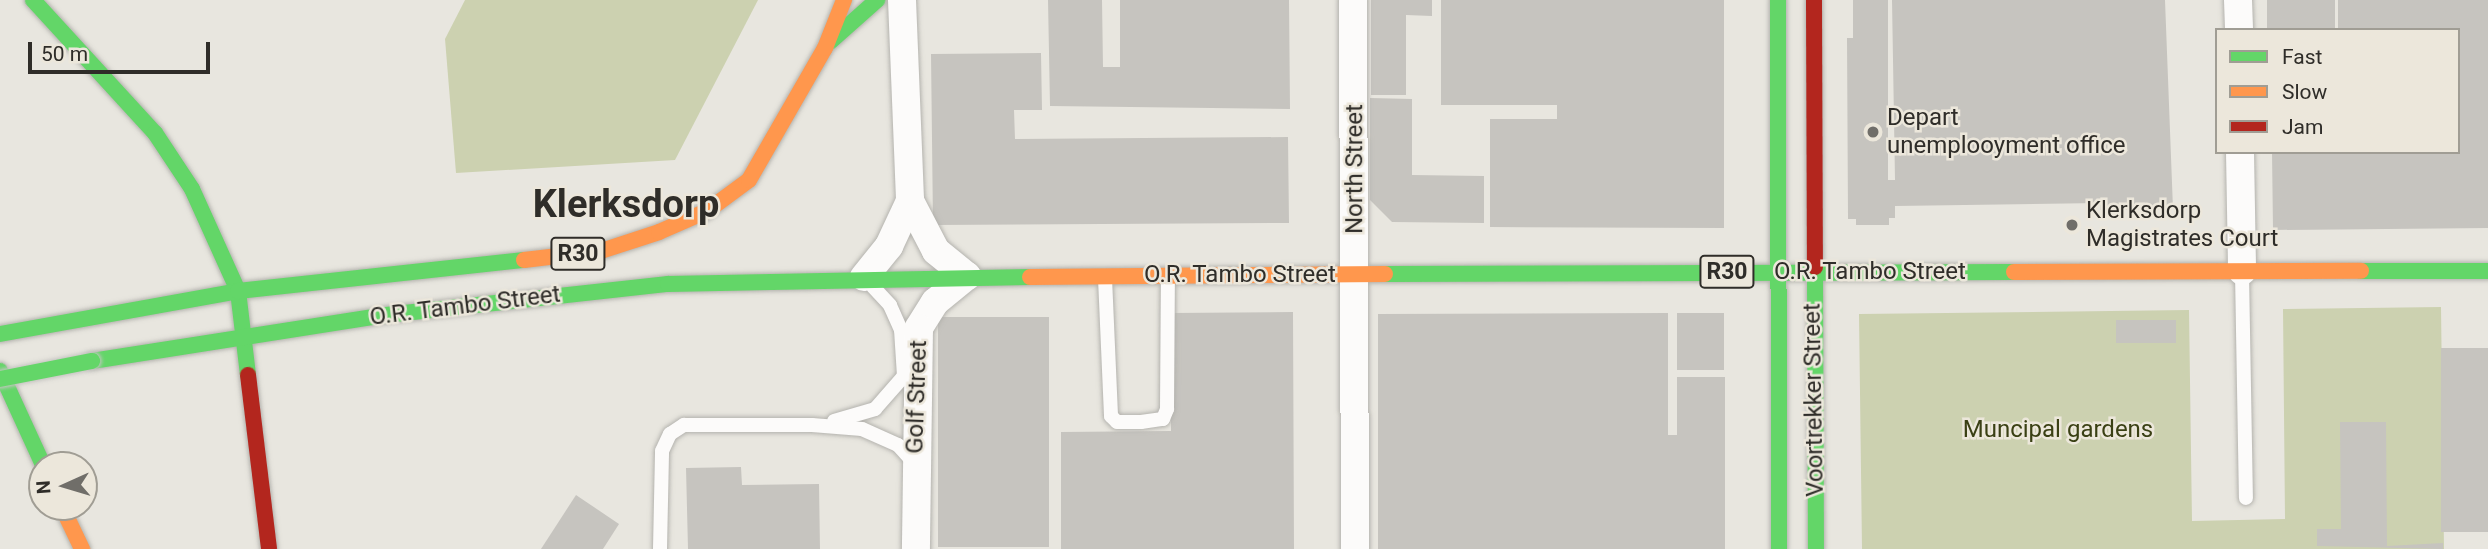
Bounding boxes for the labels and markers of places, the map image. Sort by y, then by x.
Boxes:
place label: Depart unemplooyment office [1887,104,2125,160]
marker: Depart unemplooyment office [1865,124,1881,140]
place label: Klerksdorp Magistrates Court [2086,197,2278,253]
marker: Klerksdorp Magistrates Court [2064,217,2080,233]

